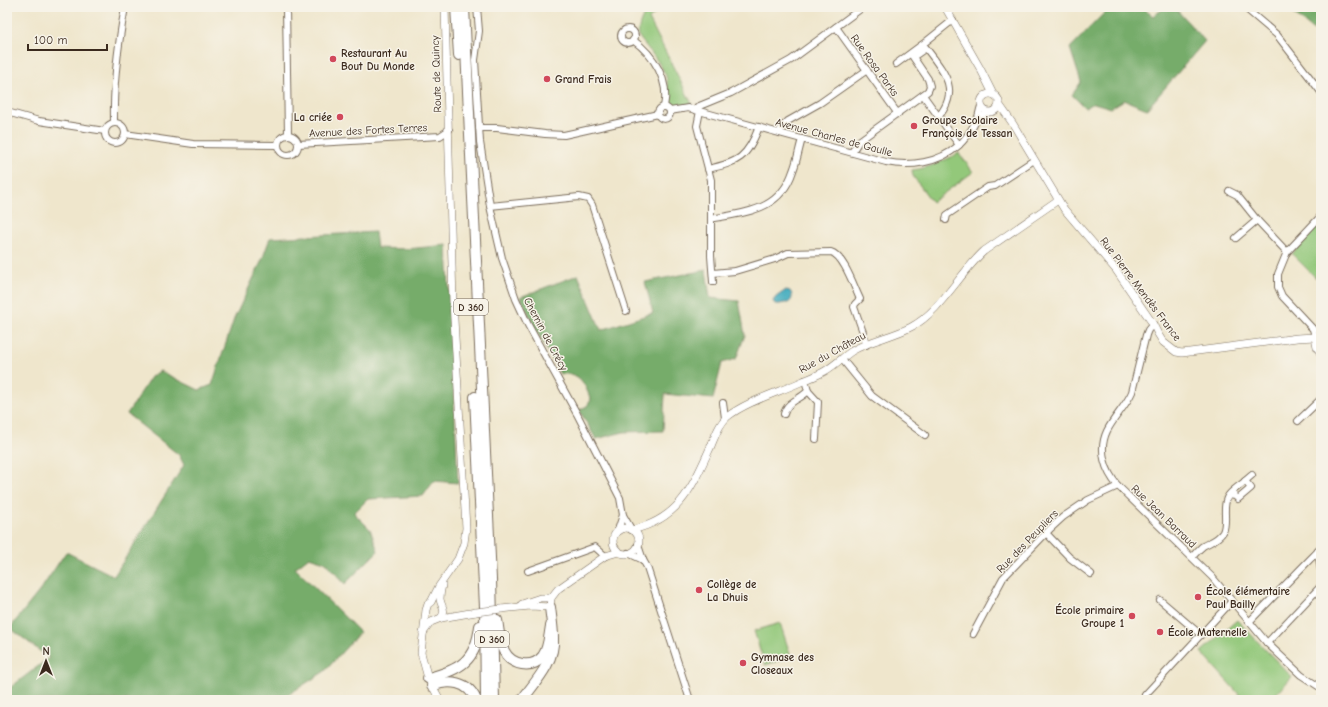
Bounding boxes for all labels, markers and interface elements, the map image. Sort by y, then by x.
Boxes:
scale bar [28,26,107,52]
street label: Rue Rosa Parks [848,32,902,99]
text: 100 m [34,33,67,47]
street label: Route de Quincy [429,35,444,113]
place label: Restaurant Au Bout Du Monde [341,47,415,73]
marker: Restaurant Au Bout Du Monde [328,54,338,64]
place label: Grand Frais [555,73,612,86]
marker: Grand Frais [542,74,552,84]
place label: La criée [294,111,333,124]
marker: La criée [335,112,345,122]
place label: Groupe Scolaire François de Tessan [922,114,1012,140]
street label: Avenue Charles de Gaulle [774,116,894,159]
street label: Avenue des Fortes Terres [309,121,428,140]
marker: Groupe Scolaire François de Tessan [909,121,919,131]
street label: Rue Pierre Mendès France [1097,235,1184,344]
street label: Chemin de Crécy [521,295,570,373]
road number: D 360 [454,299,488,315]
street label: Rue du Château [797,329,868,376]
street label: Rue Jean Barraud [1128,482,1199,551]
street label: Rue des Peupliers [994,507,1061,576]
place label: Collège de La Dhuis [707,578,757,604]
place label: École élémentaire Paul Bailly [1206,584,1291,611]
marker: Collège de La Dhuis [694,585,704,595]
marker: École élémentaire Paul Bailly [1193,592,1203,602]
place label: École primaire Groupe 1 [1055,603,1125,630]
marker: École primaire Groupe 1 [1127,611,1137,621]
place label: École Maternelle [1168,625,1247,639]
marker: École Maternelle [1155,627,1165,637]
road number: D 360 [475,631,509,647]
north arrow [26,641,66,681]
text: N [42,645,50,658]
place label: Gymnase des Closeaux [751,651,814,677]
marker: Gymnase des Closeaux [738,658,748,668]

